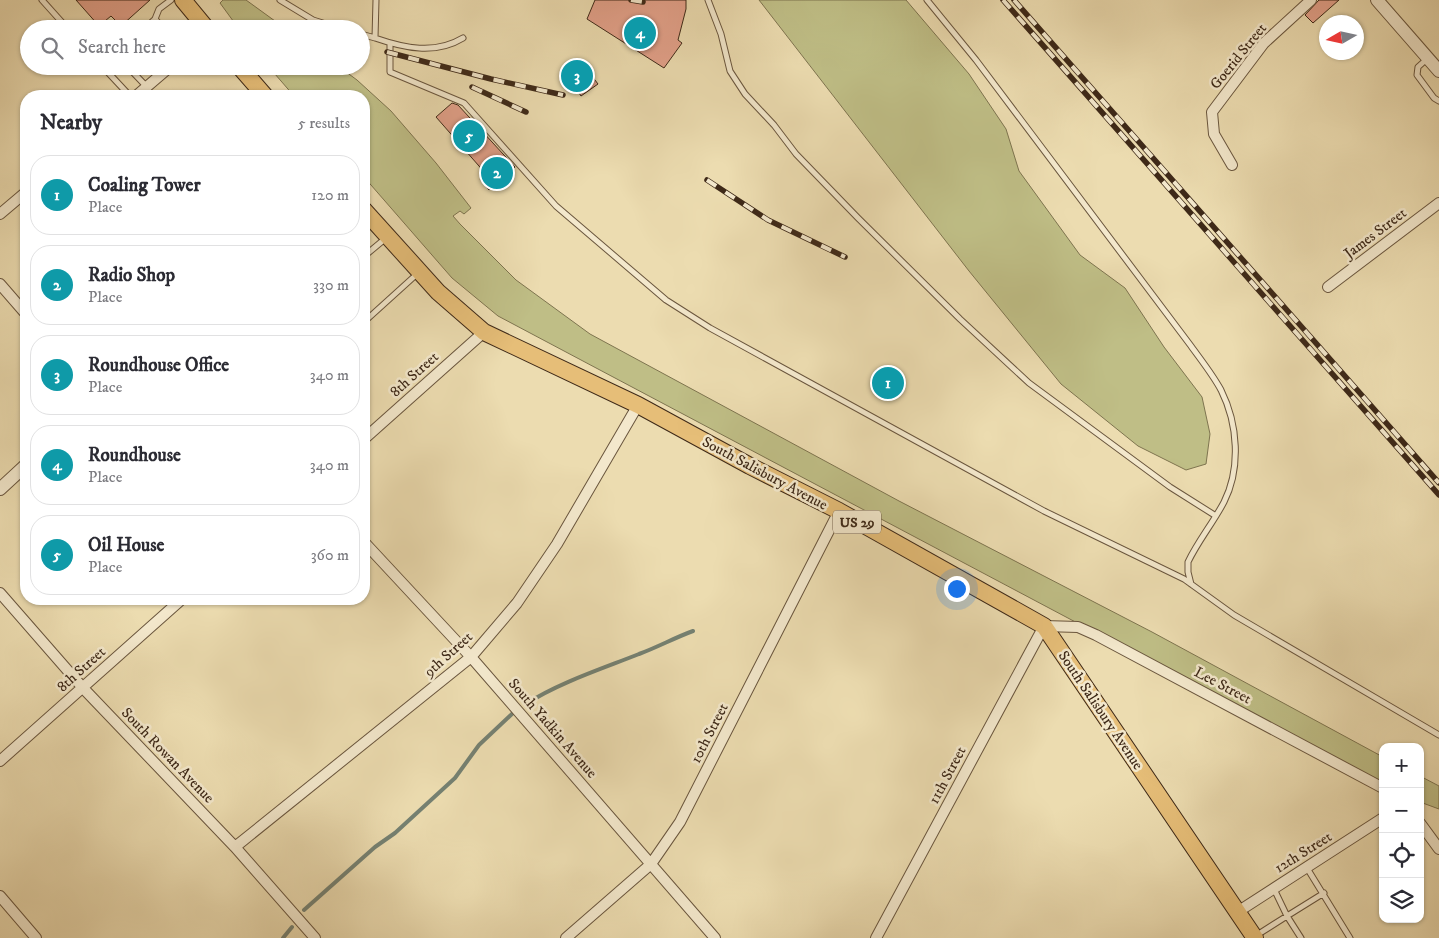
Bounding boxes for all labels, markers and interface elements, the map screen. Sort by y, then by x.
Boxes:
pin: 4 [624,14,656,52]
north arrow [1319,15,1364,60]
street label: Goerid Street [1206,19,1271,93]
search box [20,20,370,75]
icon: search [38,34,66,62]
text: Search here [78,36,166,59]
pin: 3 [561,57,593,95]
text: Nearby [40,110,102,136]
text: 5 results [298,113,350,133]
pin: 5 [453,117,485,155]
pin: 2 [481,154,513,192]
text: Coaling Tower [88,174,200,197]
text: 1 [54,185,60,205]
text: 120 m [311,185,349,205]
text: Place [88,197,122,217]
street label: James Street [1339,204,1410,264]
text: Radio Shop [88,264,175,287]
text: 2 [53,275,61,295]
text: 330 m [313,275,349,295]
text: Place [88,287,122,307]
street label: 8th Street [386,347,443,401]
text: Roundhouse Office [88,354,229,377]
pin: 1 [872,364,904,402]
text: 3 [54,365,60,385]
text: 340 m [310,365,349,385]
text: Place [88,377,122,397]
street label: South Salisbury Avenue [699,432,831,515]
text: Roundhouse [88,444,181,467]
text: 4 [52,455,62,475]
text: 340 m [310,455,349,475]
text: Place [88,467,122,487]
road number: US 29 [833,511,881,534]
text: Oil House [88,534,164,557]
text: 5 [53,545,61,565]
text: 360 m [311,545,349,565]
text: Place [88,557,122,577]
your location [944,576,970,602]
street label: 9th Street [419,627,477,682]
street label: 8th Street [53,642,110,696]
street label: South Salisbury Avenue [1054,647,1147,773]
street label: Lee Street [1191,663,1255,708]
street label: South Yadkin Avenue [504,674,601,782]
street label: 10th Street [686,700,733,766]
street label: South Rowan Avenue [117,704,218,807]
street label: 11th Street [924,743,971,807]
map controls [1379,743,1424,923]
button: + [1379,743,1424,788]
button: − [1379,788,1424,833]
street label: 12th Street [1271,827,1336,878]
button: locate [1379,833,1424,878]
button: layers [1379,878,1424,923]

